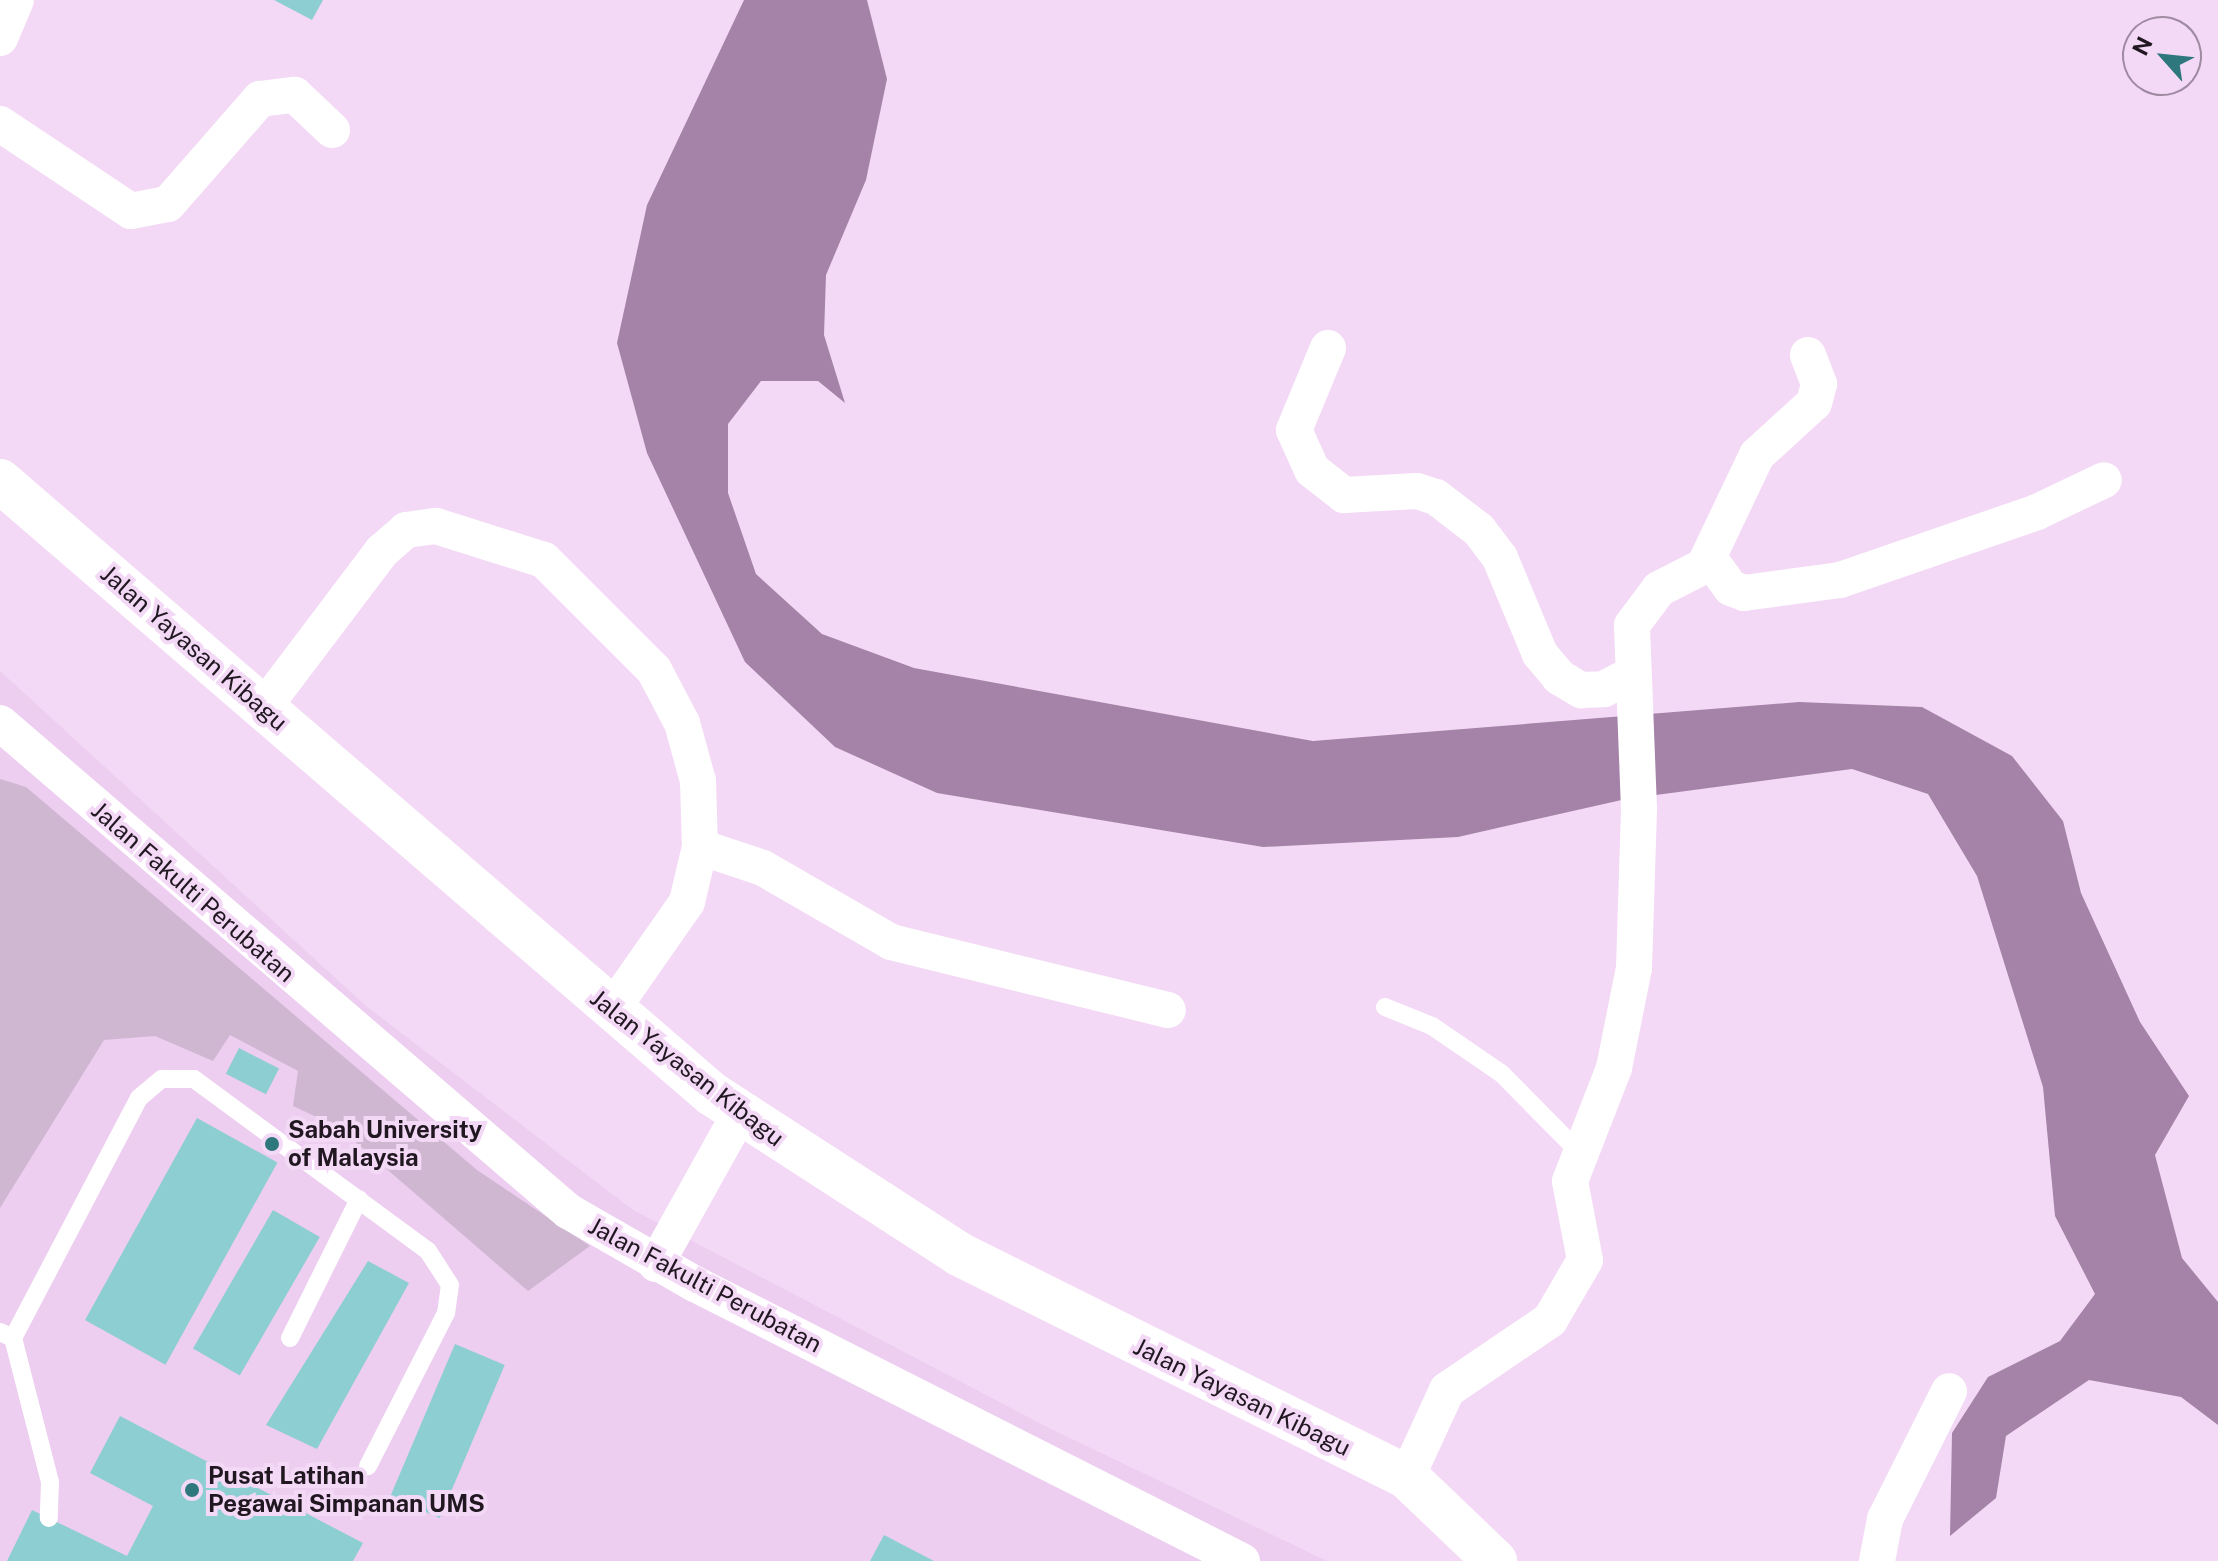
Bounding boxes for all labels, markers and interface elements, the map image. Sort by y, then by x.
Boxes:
north arrow [2122,16,2202,96]
text: N [2127,32,2158,60]
street label: Jalan Yayasan Kibagu [95,559,293,737]
street label: Jalan Fakulti Perubatan [85,796,301,988]
street label: Jalan Yayasan Kibagu [584,983,790,1153]
place label: Sabah University of Malaysia [288,1116,482,1172]
marker: Sabah University of Malaysia [263,1135,281,1153]
street label: Jalan Fakulti Perubatan [583,1211,827,1359]
street label: Jalan Yayasan Kibagu [1129,1332,1355,1462]
place label: Pusat Latihan Pegawai Simpanan UMS [208,1462,485,1518]
marker: Pusat Latihan Pegawai Simpanan UMS [183,1481,201,1499]

